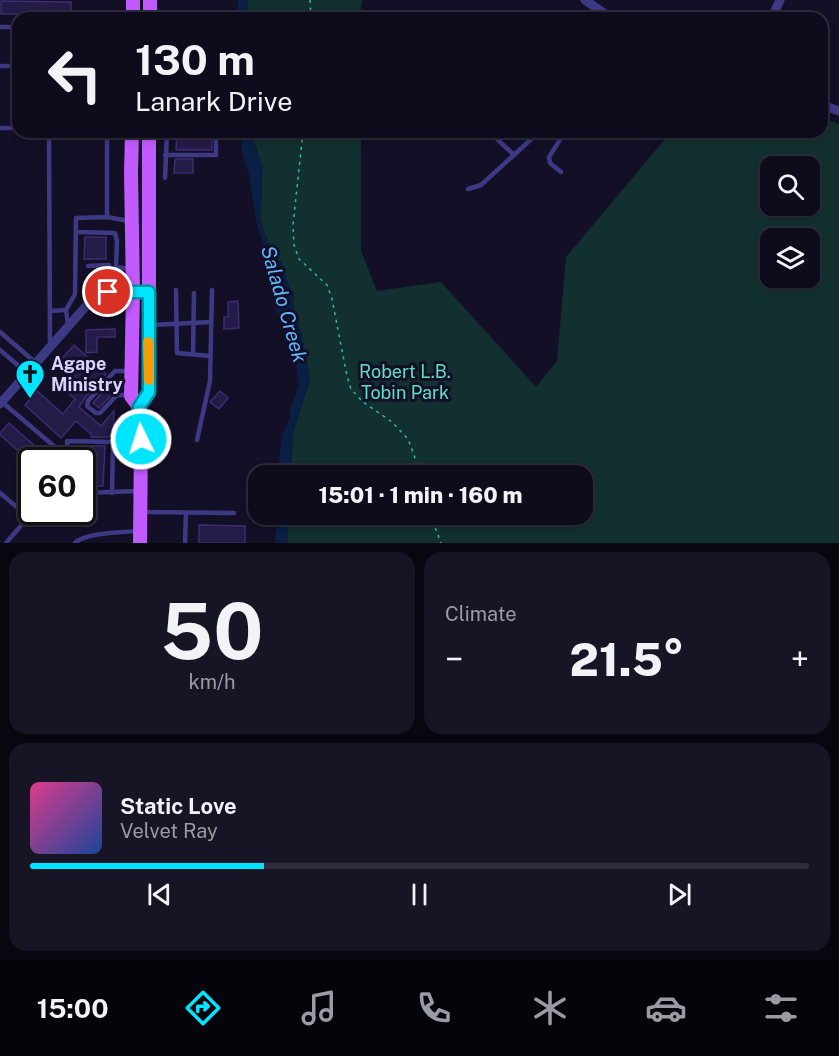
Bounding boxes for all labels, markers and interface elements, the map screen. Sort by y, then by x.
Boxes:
text: 130 m [135,35,255,84]
icon: left [36,36,114,114]
text: Lanark Drive [135,85,292,117]
map controls [760,156,820,288]
button: search [760,156,820,216]
button: layers [760,228,820,288]
water label: Salado Creek [256,243,312,365]
pin [82,266,133,317]
icon: arrive [91,275,124,308]
place label: Agape Ministry [51,353,123,395]
church icon: Agape Ministry [14,358,46,400]
park label: Robert L.B. Tobin Park [359,361,451,403]
position arrow [109,407,173,471]
speed limit sign: 60 [18,447,96,525]
text: 15:01 · 1 min · 160 m [318,482,523,508]
text: 50 [161,585,263,677]
text: Climate [445,602,517,626]
text: 21.5° [570,633,684,686]
text: − [445,640,463,678]
text: + [791,640,809,678]
text: km/h [188,670,236,694]
text: Static Love [120,793,237,819]
text: Velvet Ray [120,819,218,843]
icon: previous [143,878,176,911]
icon: pause [403,878,436,911]
icon: next [663,878,696,911]
icon: directions [182,987,224,1029]
icon: music [298,987,340,1029]
icon: phone [413,987,455,1029]
icon: climate [529,987,571,1029]
icon: car [645,987,687,1029]
icon: filters [760,987,802,1029]
text: 15:00 [37,992,109,1024]

